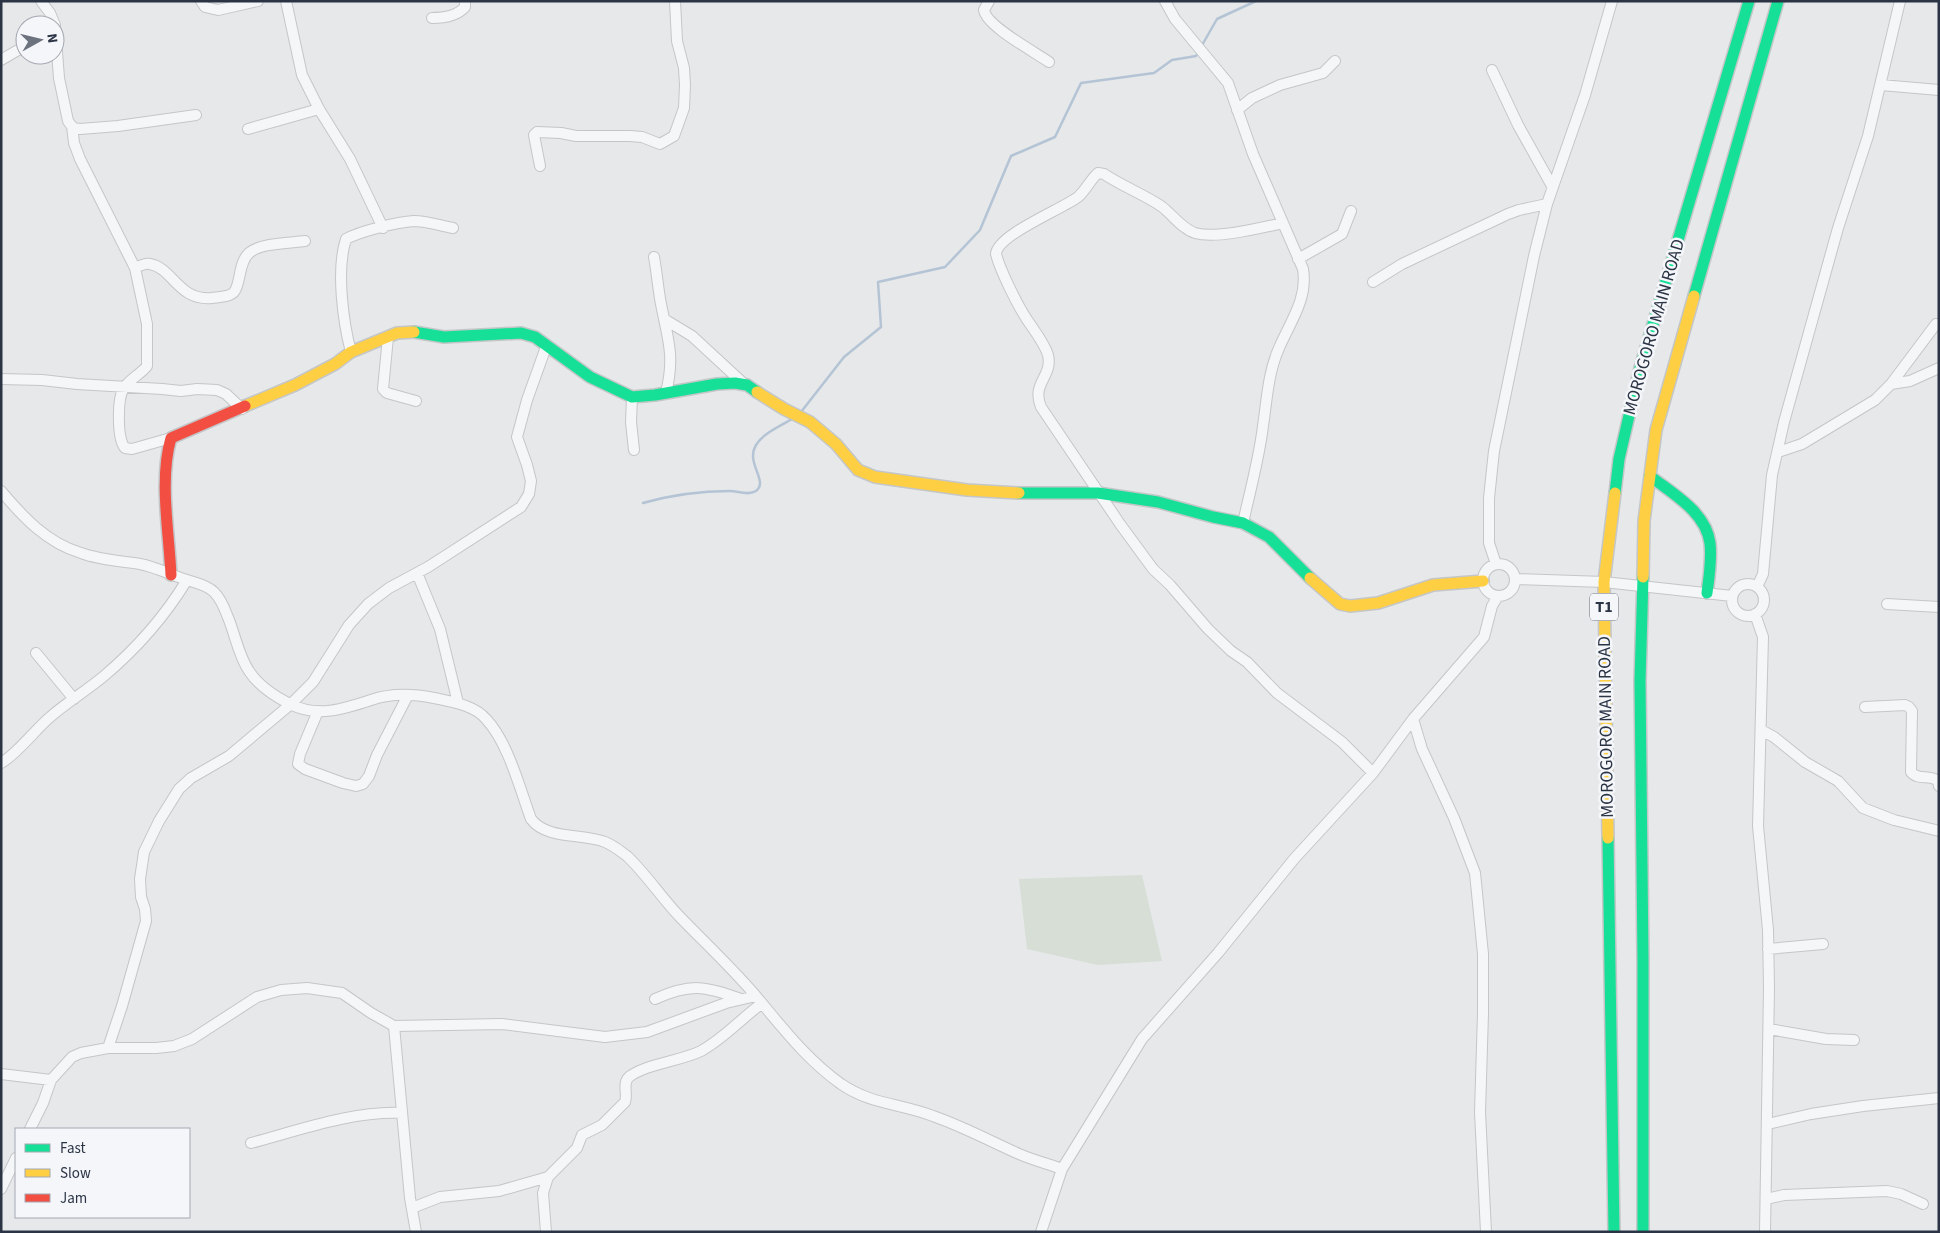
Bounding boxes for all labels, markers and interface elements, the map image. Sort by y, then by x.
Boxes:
north arrow [15,15,65,65]
text: N [41,32,62,44]
street label: MOROGORO MAIN ROAD [1617,236,1691,418]
road number: T1 [1590,594,1618,620]
street label: MOROGORO MAIN ROAD [1592,636,1620,818]
legend [15,1128,190,1218]
text: Fast [60,1138,86,1159]
text: Slow [60,1163,91,1184]
text: Jam [60,1188,87,1209]

